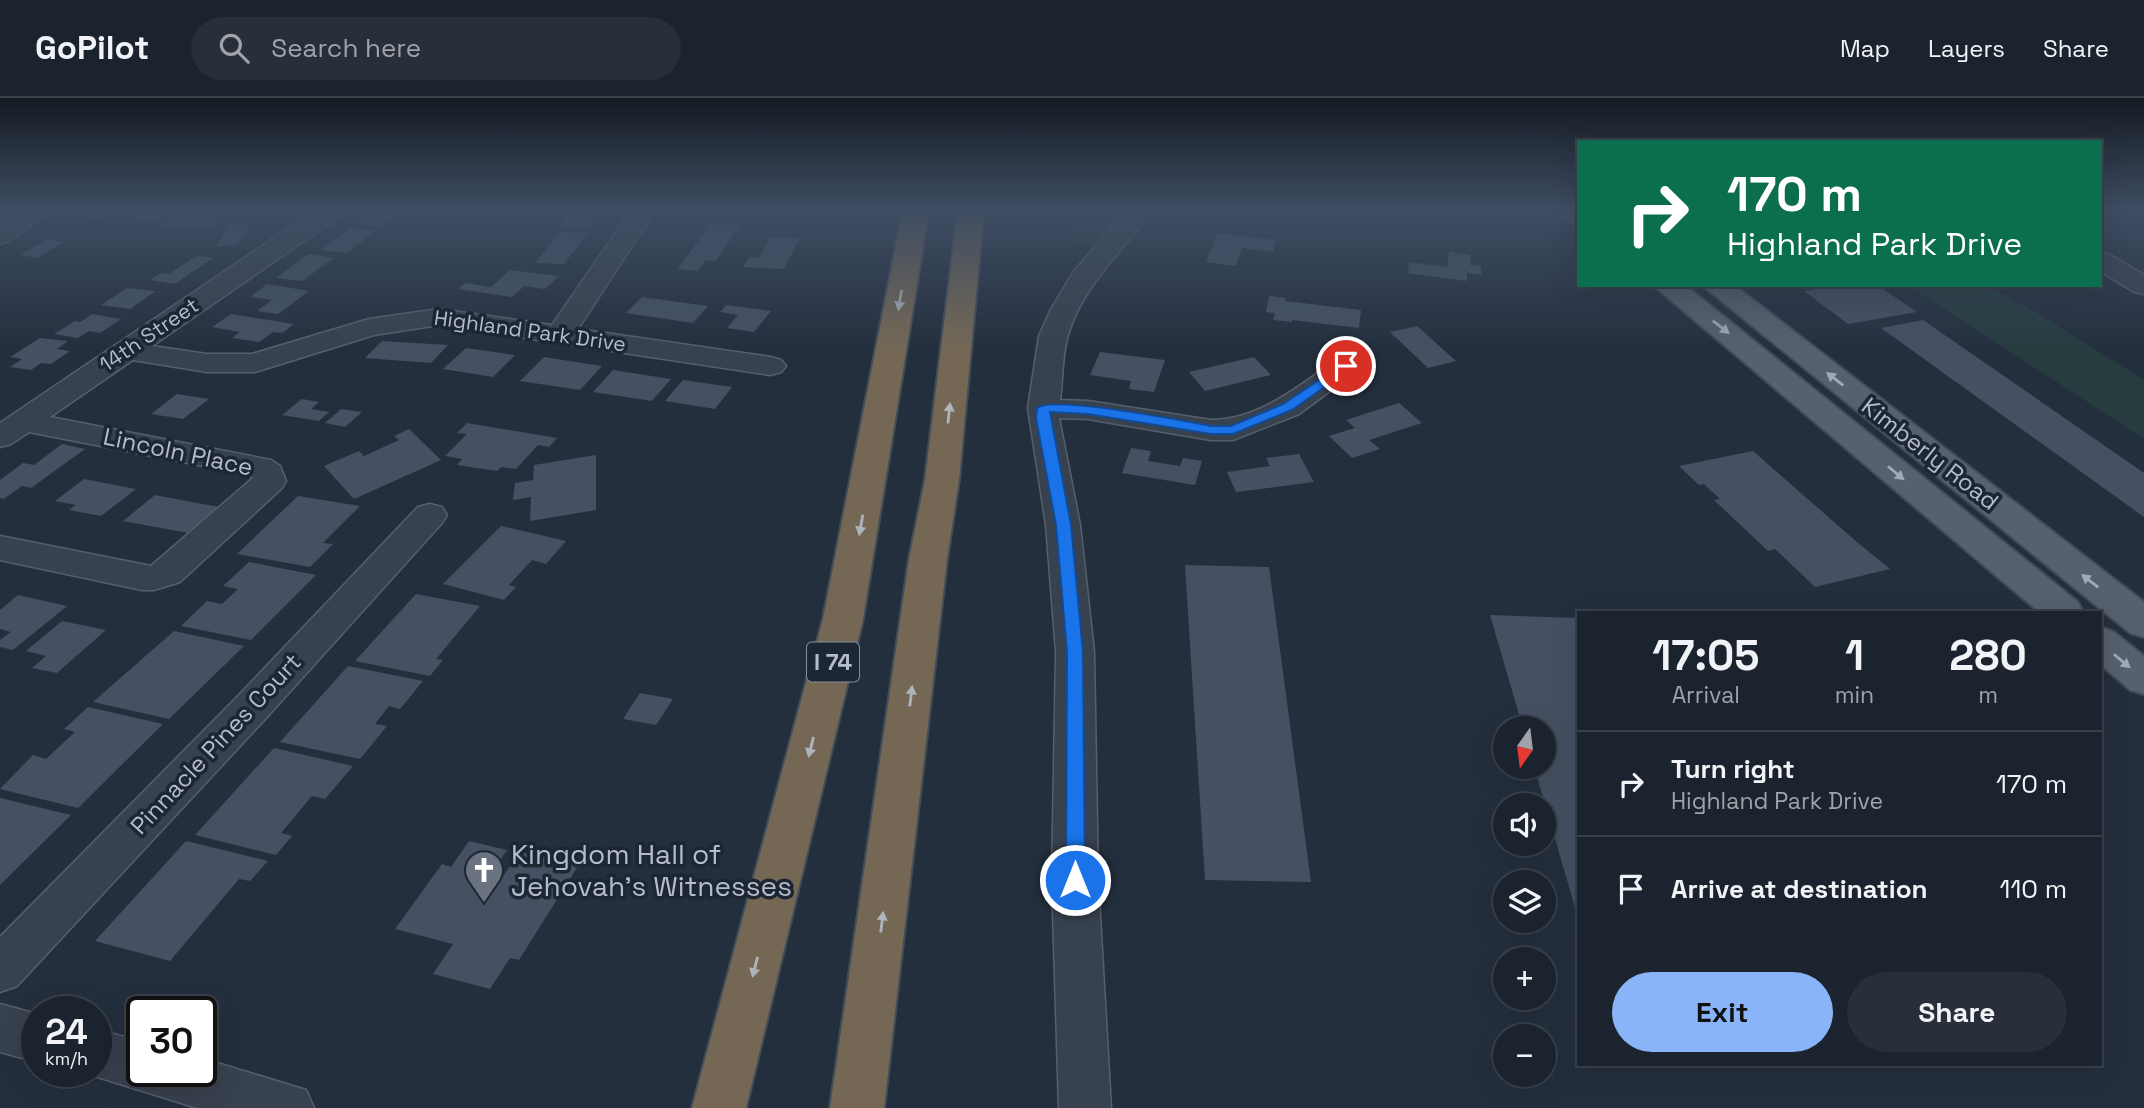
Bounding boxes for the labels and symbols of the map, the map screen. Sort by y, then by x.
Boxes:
one-way arrow [894,290,905,312]
street label: 14th Street [94,292,204,378]
street label: Highland Park Drive [432,304,628,357]
one-way arrow [1711,320,1729,335]
pin [1316,336,1376,396]
one-way arrow [1826,373,1844,387]
street label: Kimberly Road [1856,390,2005,517]
one-way arrow [944,401,955,423]
street label: Lincoln Place [101,421,256,482]
one-way arrow [1887,465,1905,480]
one-way arrow [855,514,866,536]
one-way arrow [2082,574,2099,589]
road number: I 74 [807,642,859,682]
street label: Pinnacle Pines Court [124,646,308,841]
one-way arrow [2113,653,2131,669]
one-way arrow [905,685,916,707]
north arrow [1493,716,1556,779]
one-way arrow [805,736,816,758]
place label: Kingdom Hall of Jehovah's Witnesses [511,836,792,904]
position arrow [1038,843,1112,917]
church icon: Kingdom Hall of Jehovah's Witnesses [463,849,505,904]
one-way arrow [877,911,888,933]
one-way arrow [749,956,760,978]
speed limit sign: 30 [126,996,217,1087]

